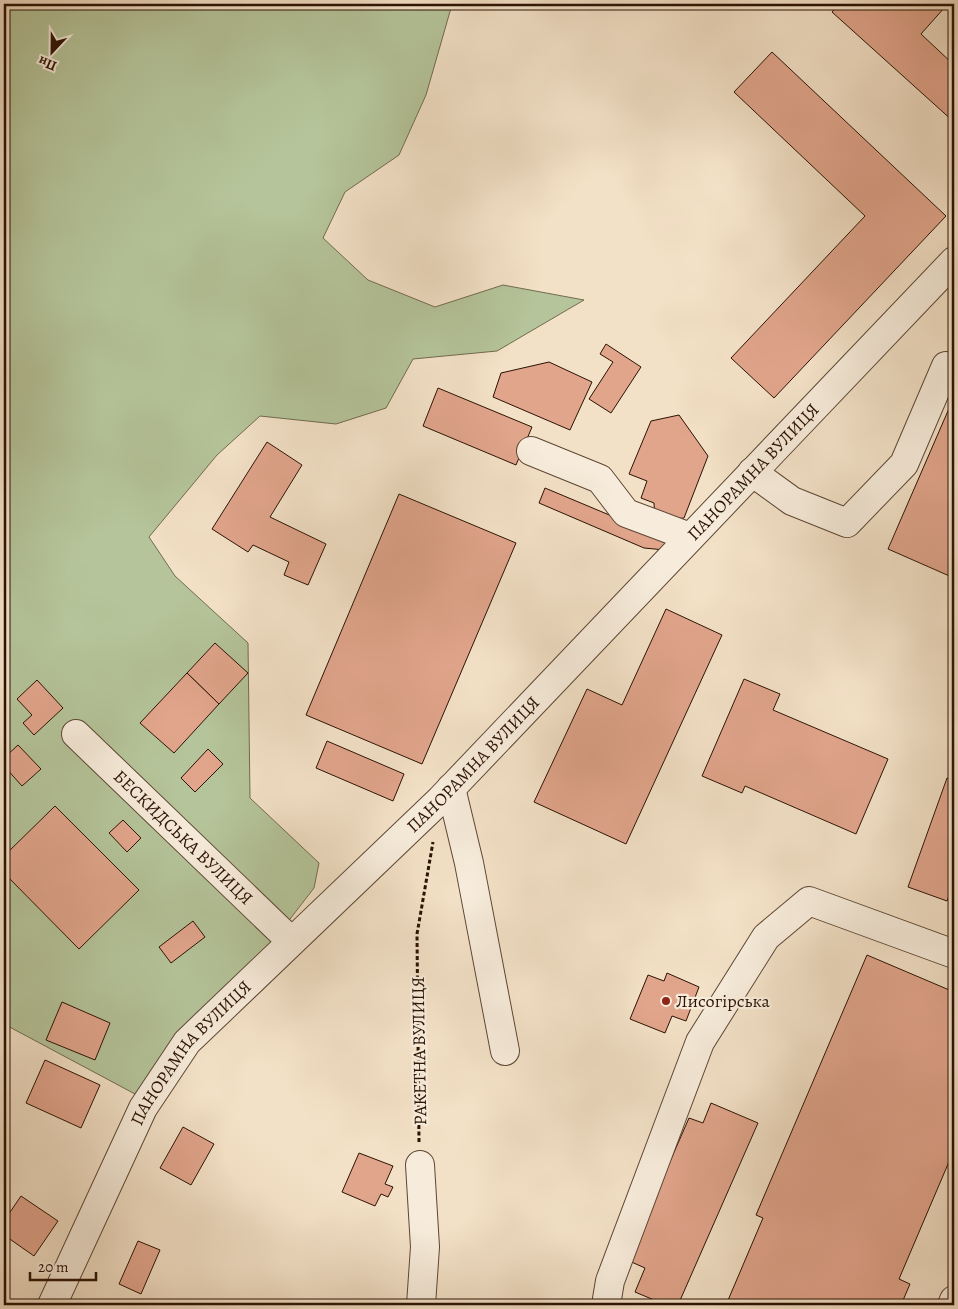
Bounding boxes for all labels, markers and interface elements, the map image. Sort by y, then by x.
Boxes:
north arrow [28,28,78,78]
text: Пн [35,51,59,76]
street label: ПАНОРАМНА ВУЛИЦЯ [682,398,824,546]
street label: ПАНОРАМНА ВУЛИЦЯ [401,691,545,838]
street label: БЕСКИДСЬКА ВУЛИЦЯ [108,765,258,910]
street label: ПАНОРАМНА ВУЛИЦЯ [125,975,256,1129]
street label: РАКЕТНА ВУЛИЦЯ [406,976,432,1126]
place label: Лисогірська [676,989,770,1013]
marker: Лисогірська [660,995,672,1007]
scale bar [30,1249,96,1281]
text: 20 m [38,1257,69,1277]

